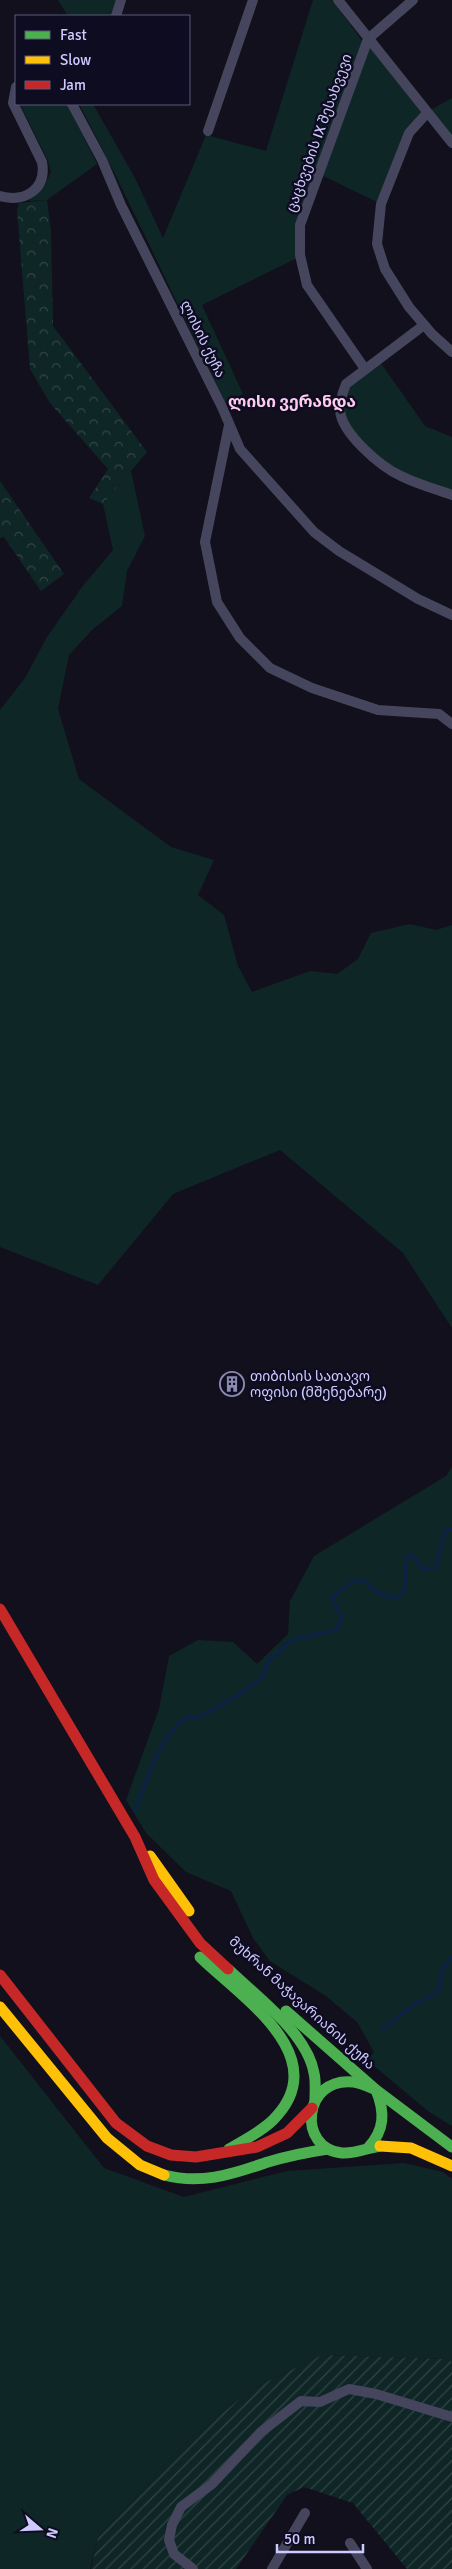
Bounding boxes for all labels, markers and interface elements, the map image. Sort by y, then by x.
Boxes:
legend [15,15,190,105]
text: Fast [60,26,87,44]
text: Slow [60,51,91,69]
street label: ცაცხვების IX შესახვევი [282,52,356,214]
text: Jam [60,76,86,94]
street label: ლისის ქუჩა [177,298,229,380]
district label: ლისი ვერანდა [228,392,356,412]
place label: თიბისის სათავო ოფისი (მშენებარე) [250,1368,387,1401]
building icon: თიბისის სათავო ოფისი (მშენებარე) [219,1371,245,1397]
street label: მუხრან მაჭავარიანის ქუჩა [226,1933,378,2073]
north arrow [15,2504,65,2554]
scale bar [277,2522,363,2554]
text: N [42,2526,61,2540]
text: 50 m [284,2530,315,2548]

